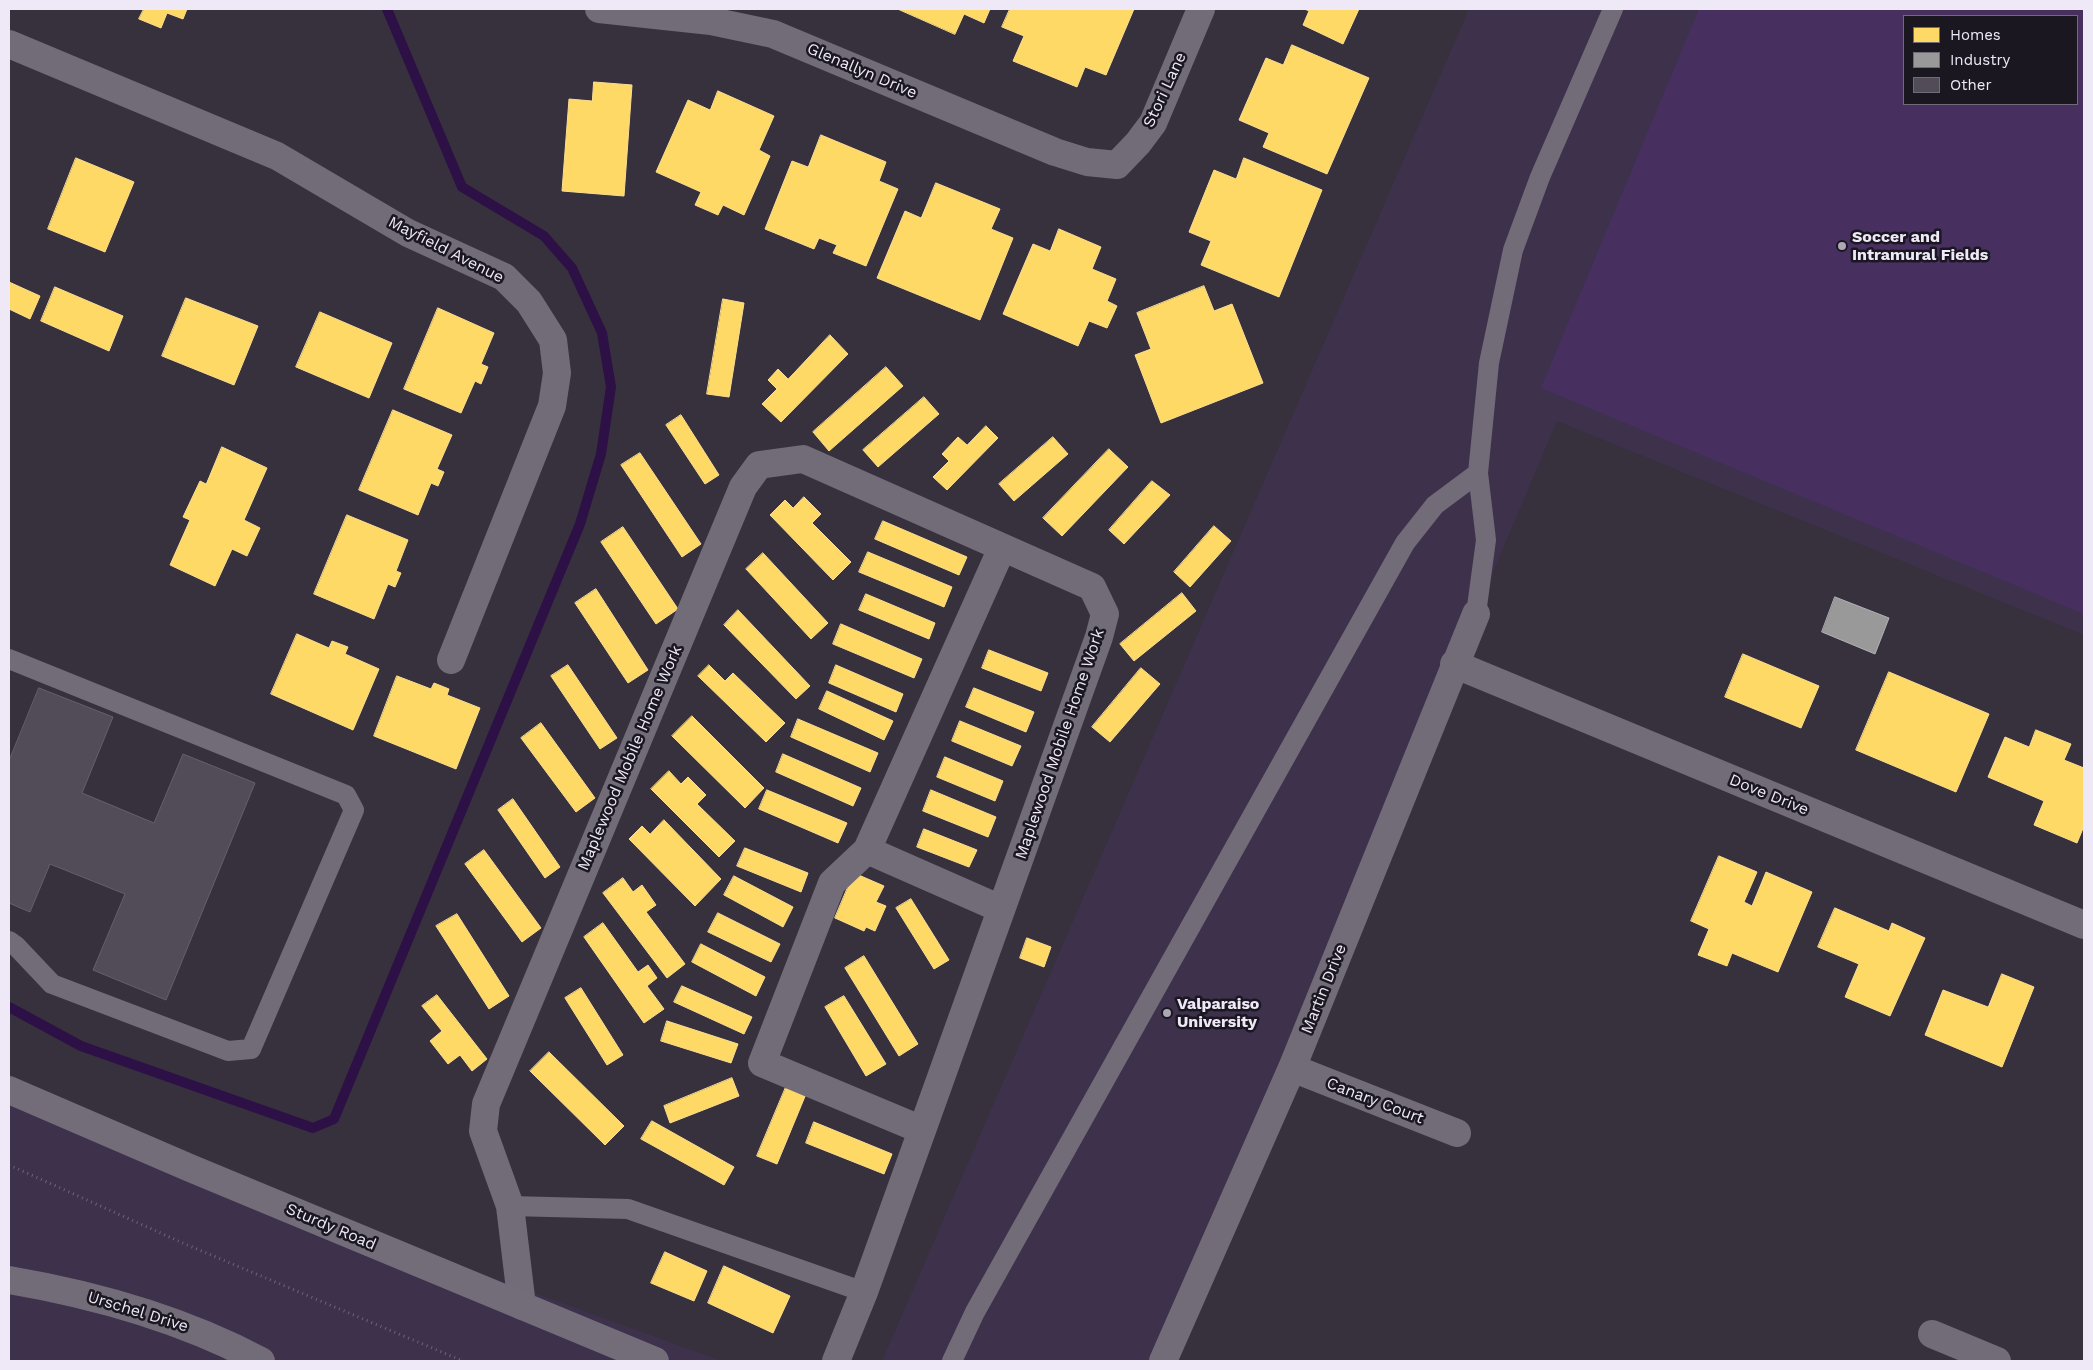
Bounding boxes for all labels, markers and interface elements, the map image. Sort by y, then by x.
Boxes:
legend [1903,15,2078,105]
text: Homes [1950,26,2001,44]
street label: Glenallyn Drive [804,39,920,103]
street label: Stori Lane [1139,49,1191,131]
text: Industry [1950,51,2010,69]
text: Other [1950,76,1992,94]
street label: Mayfield Avenue [385,213,507,287]
place label: Soccer and Intramural Fields [1852,227,1988,265]
marker: Soccer and Intramural Fields [1836,240,1848,252]
street label: Maplewood Mobile Home Work [1011,626,1109,862]
street label: Maplewood Mobile Home Work [574,643,686,873]
street label: Dove Drive [1726,770,1812,820]
street label: Martin Drive [1297,941,1351,1037]
place label: Valparaiso University [1177,994,1259,1032]
marker: Valparaiso University [1161,1007,1173,1019]
street label: Canary Court [1324,1074,1426,1128]
street label: Sturdy Road [283,1199,379,1255]
street label: Urschel Drive [85,1288,191,1336]

